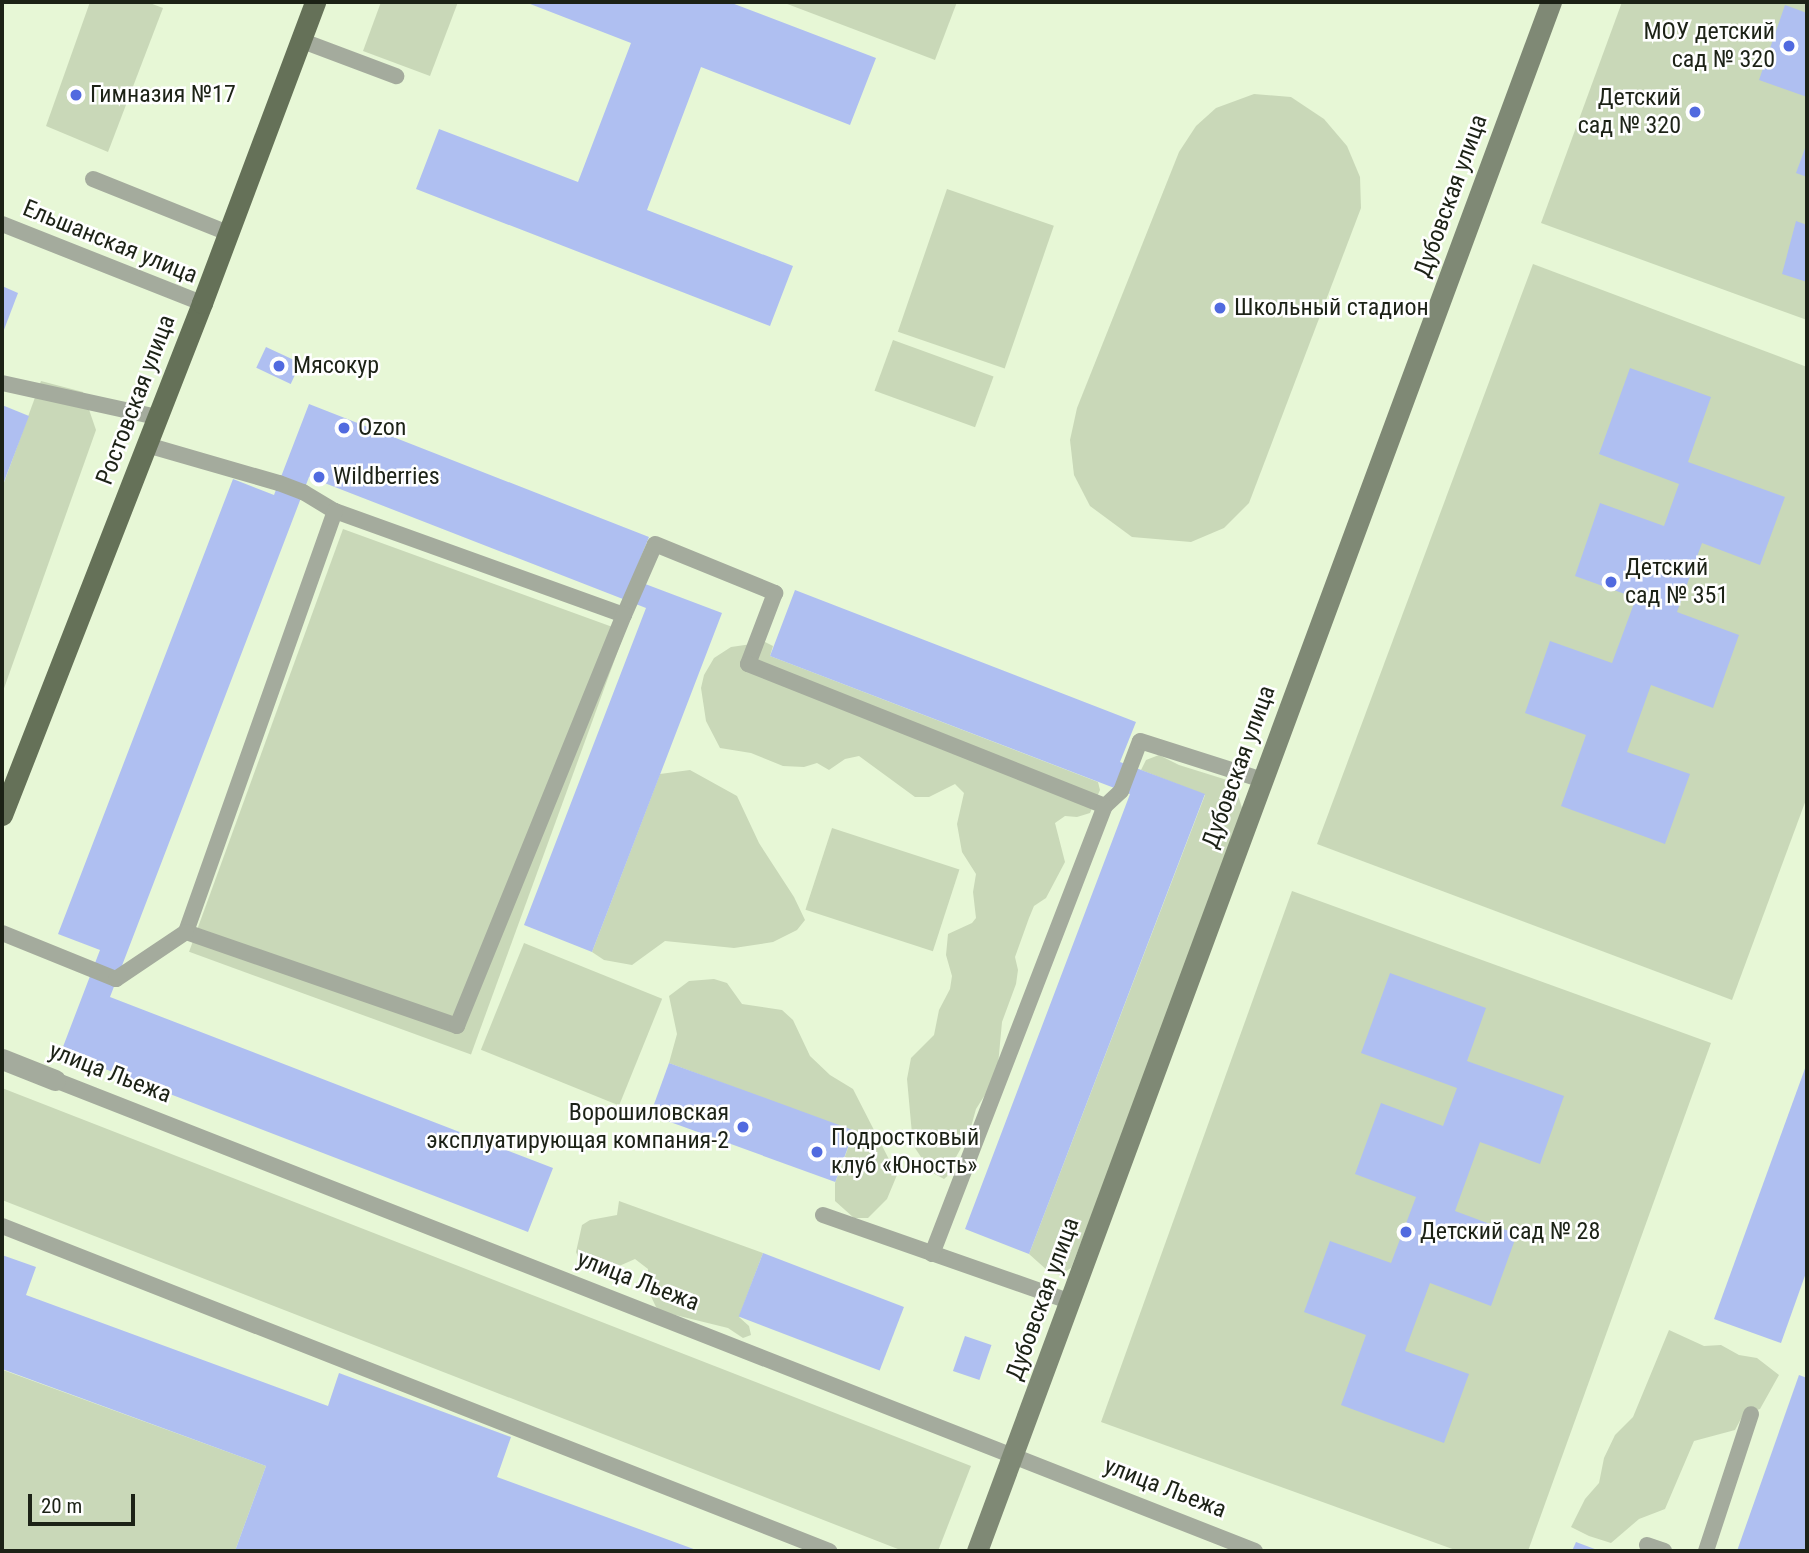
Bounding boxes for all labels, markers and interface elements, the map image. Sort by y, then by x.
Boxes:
place label: МОУ детский сад № 320 [1643,18,1775,74]
marker: МОУ детский сад № 320 [1781,38,1797,54]
place label: Гимназия №17 [90,81,236,109]
place label: Детский сад № 320 [1578,84,1681,140]
marker: Гимназия №17 [68,87,84,103]
marker: Детский сад № 320 [1687,104,1703,120]
street label: Дубовская улица [1408,111,1494,281]
street label: Ельшанская улица [19,194,201,290]
place label: Школьный стадион [1234,294,1429,322]
marker: Школьный стадион [1212,300,1228,316]
street label: Ростовская улица [90,311,182,489]
place label: Мясокур [293,352,379,380]
marker: Мясокур [271,358,287,374]
place label: Ozon [358,414,406,442]
marker: Ozon [336,420,352,436]
place label: Wildberries [333,463,440,491]
marker: Wildberries [311,469,327,485]
place label: Детский сад № 351 [1625,554,1728,610]
marker: Детский сад № 351 [1603,574,1619,590]
street label: Дубовская улица [1196,682,1282,852]
street label: улица Льежа [45,1037,175,1109]
place label: Ворошиловская эксплуатирующая компания-2 [426,1099,729,1155]
marker: Ворошиловская эксплуатирующая компания-2 [735,1119,751,1135]
place label: Подростковый клуб «Юность» [831,1124,979,1180]
marker: Подростковый клуб «Юность» [809,1144,825,1160]
street label: Дубовская улица [1000,1214,1086,1384]
place label: Детский сад № 28 [1420,1218,1600,1246]
marker: Детский сад № 28 [1398,1224,1414,1240]
street label: улица Льежа [573,1245,703,1317]
street label: улица Льежа [1100,1452,1230,1524]
scale bar [32,1480,138,1524]
text: 20 m [41,1494,82,1518]

